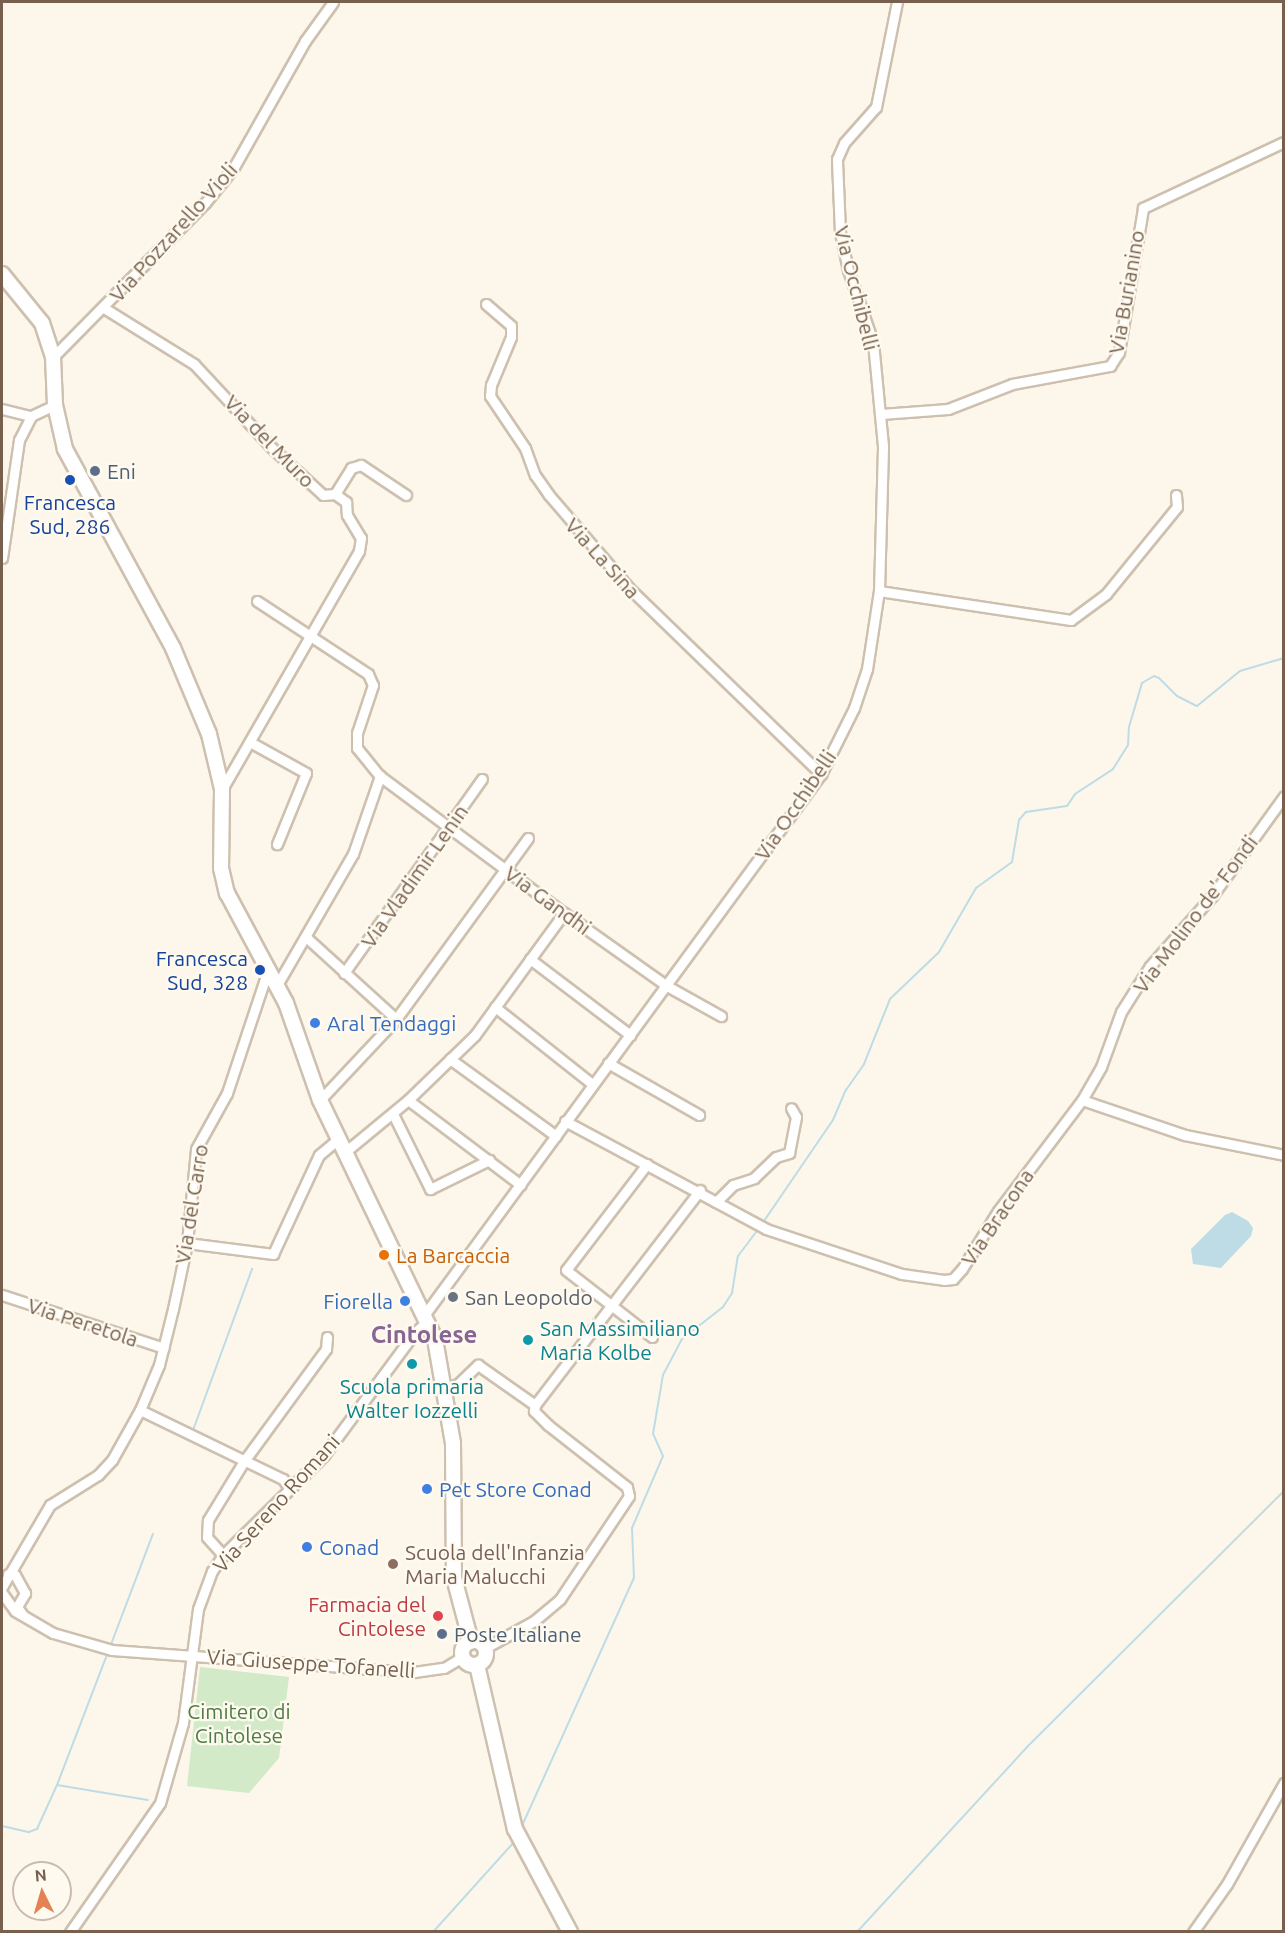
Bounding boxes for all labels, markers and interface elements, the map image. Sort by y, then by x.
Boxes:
street label: Via Pozzarello Violi [104,157,242,307]
street label: Via Occhibelli [829,223,885,353]
street label: Via Burianino [1103,228,1149,356]
street label: Via del Muro [219,389,321,493]
place label: Eni [107,458,136,484]
marker: Eni [88,464,102,478]
marker: Francesca Sud, 286 [63,473,77,487]
place label: Francesca Sud, 286 [24,489,116,539]
street label: Via La Sina [560,512,646,604]
street label: Via Occhibelli [749,745,841,865]
street label: Via Vladimir Lenin [355,799,473,953]
street label: Via Molino de' Fondi [1127,830,1263,998]
street label: Via Gandhi [500,860,596,940]
place label: Francesca Sud, 328 [156,945,248,995]
marker: Francesca Sud, 328 [253,963,267,977]
place label: Aral Tendaggi [327,1010,456,1036]
marker: Aral Tendaggi [308,1016,322,1030]
street label: Via del Carro [169,1142,213,1266]
street label: Via Bracona [955,1164,1039,1270]
place label: La Barcaccia [396,1242,510,1268]
marker: La Barcaccia [377,1248,391,1262]
place label: San Leopoldo [465,1284,593,1310]
place label: Fiorella [323,1288,393,1314]
marker: San Leopoldo [446,1290,460,1304]
street label: Via Peretola [25,1292,141,1352]
marker: Fiorella [398,1294,412,1308]
place label: San Massimiliano Maria Kolbe [540,1315,700,1365]
district label: Cintolese [371,1321,477,1349]
marker: San Massimiliano Maria Kolbe [521,1333,535,1347]
marker: Scuola primaria Walter Iozzelli [405,1357,419,1371]
place label: Scuola primaria Walter Iozzelli [340,1373,484,1423]
street label: Via Sereno Romani [207,1429,345,1577]
place label: Pet Store Conad [439,1476,592,1502]
marker: Pet Store Conad [420,1482,434,1496]
place label: Conad [319,1534,379,1560]
place label: Scuola dell'Infanzia Maria Malucchi [405,1539,585,1589]
marker: Conad [300,1540,314,1554]
marker: Scuola dell'Infanzia Maria Malucchi [386,1557,400,1571]
place label: Farmacia del Cintolese [308,1591,426,1641]
marker: Farmacia del Cintolese [431,1609,445,1623]
place label: Poste Italiane [454,1621,582,1647]
marker: Poste Italiane [435,1627,449,1641]
street label: Via Giuseppe Tofanelli [206,1643,416,1683]
park label: Cimitero di Cintolese [187,1698,291,1748]
north arrow [12,1861,72,1921]
text: N [34,1866,47,1885]

